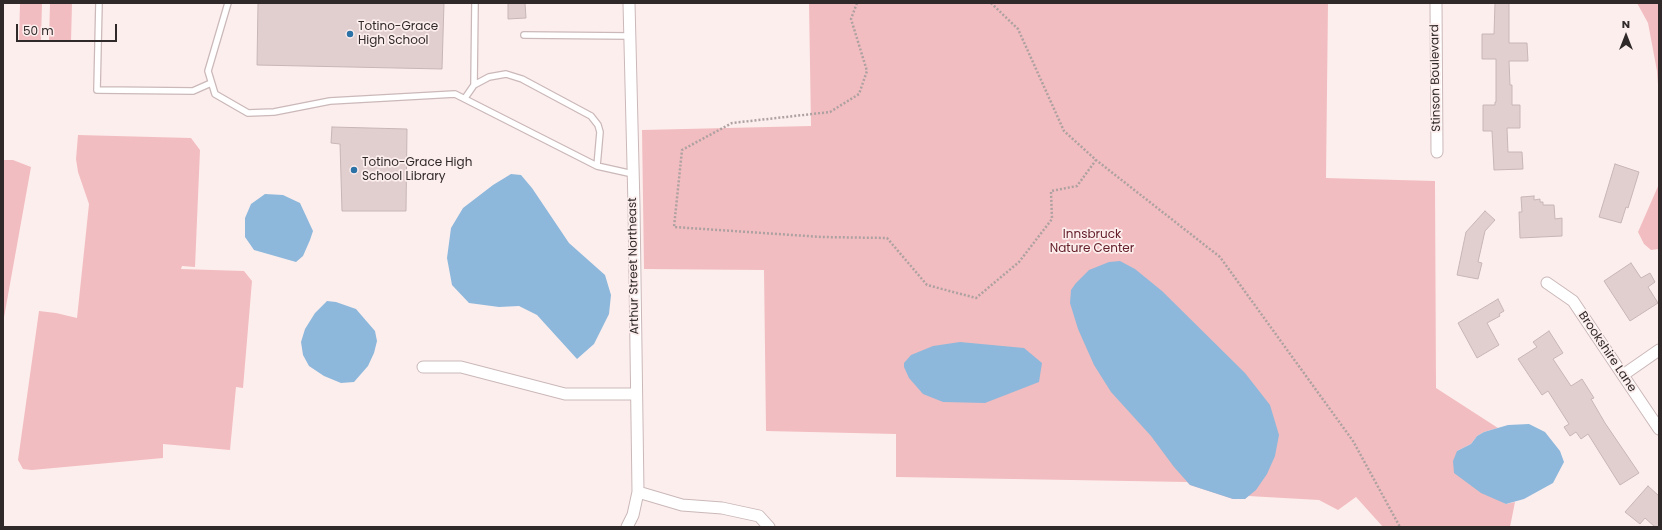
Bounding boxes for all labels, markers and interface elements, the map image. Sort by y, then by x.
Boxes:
scale bar [18,16,119,42]
north arrow [1606,16,1646,56]
text: N [1622,16,1630,32]
place label: Totino-Grace High School [358,20,438,48]
text: 50 m [23,22,54,39]
street label: Stinson Boulevard [1428,24,1444,132]
marker: Totino-Grace High School [345,29,355,39]
place label: Totino-Grace High School Library [362,156,472,184]
marker: Totino-Grace High School Library [349,165,359,175]
street label: Arthur Street Northeast [626,197,642,335]
park label: Innsbruck Nature Center [1050,228,1134,256]
street label: Brookshire Lane [1575,309,1639,395]

